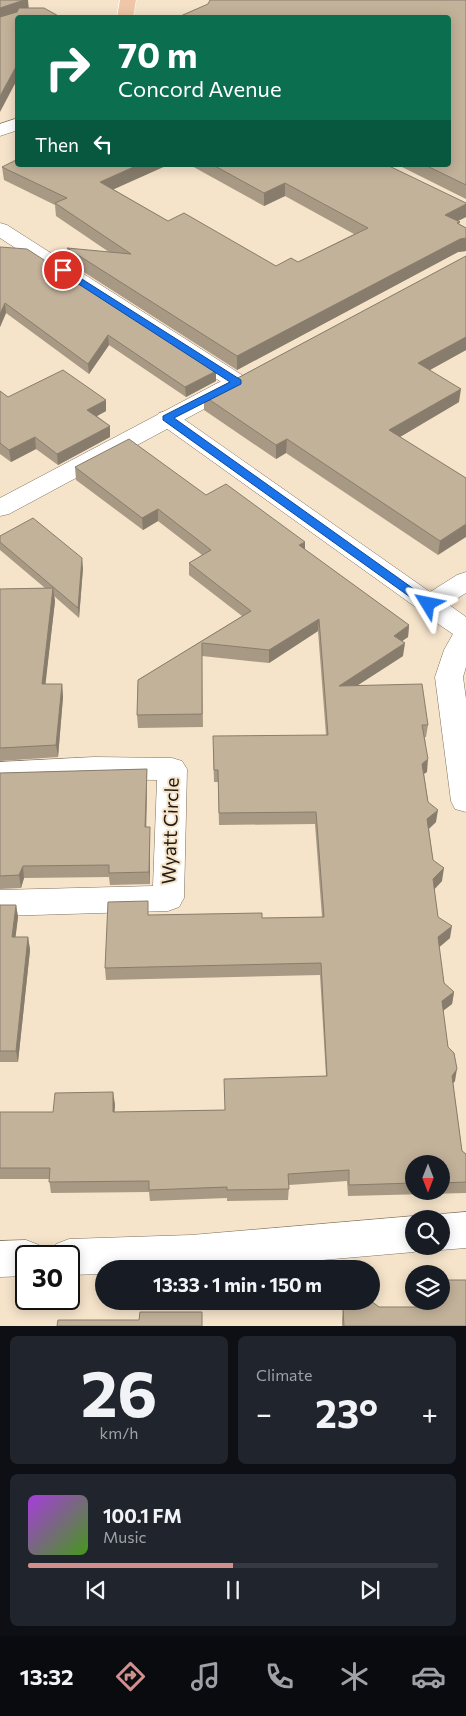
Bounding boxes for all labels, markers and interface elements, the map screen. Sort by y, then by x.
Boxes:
text: 70 m [118,32,198,75]
icon: right [35,35,100,100]
text: Concord Avenue [118,75,282,102]
icon: left [89,130,117,158]
text: Then [35,133,79,156]
pin [42,249,84,291]
icon: arrive [49,256,77,284]
position arrow [401,577,453,629]
street label: Wyatt Circle [156,777,183,885]
north arrow [405,1155,450,1200]
map controls [405,1155,450,1310]
button: search [405,1210,450,1255]
speed limit sign: 30 [15,1245,80,1310]
button: layers [405,1265,450,1310]
text: 13:33 · 1 min · 150 m [153,1273,322,1296]
text: 26 [81,1351,157,1430]
text: Climate [256,1365,312,1384]
text: 23° [315,1389,378,1436]
text: − [256,1396,272,1430]
text: + [422,1396,438,1430]
text: km/h [100,1423,138,1442]
text: 100.1 FM [103,1504,182,1527]
text: Music [103,1527,147,1546]
icon: previous [82,1576,110,1604]
icon: pause [219,1576,247,1604]
icon: next [356,1576,384,1604]
icon: directions [113,1659,148,1694]
icon: music [188,1659,223,1694]
icon: phone [262,1659,297,1694]
icon: climate [337,1659,372,1694]
icon: car [411,1659,446,1694]
text: 13:32 [20,1663,74,1690]

